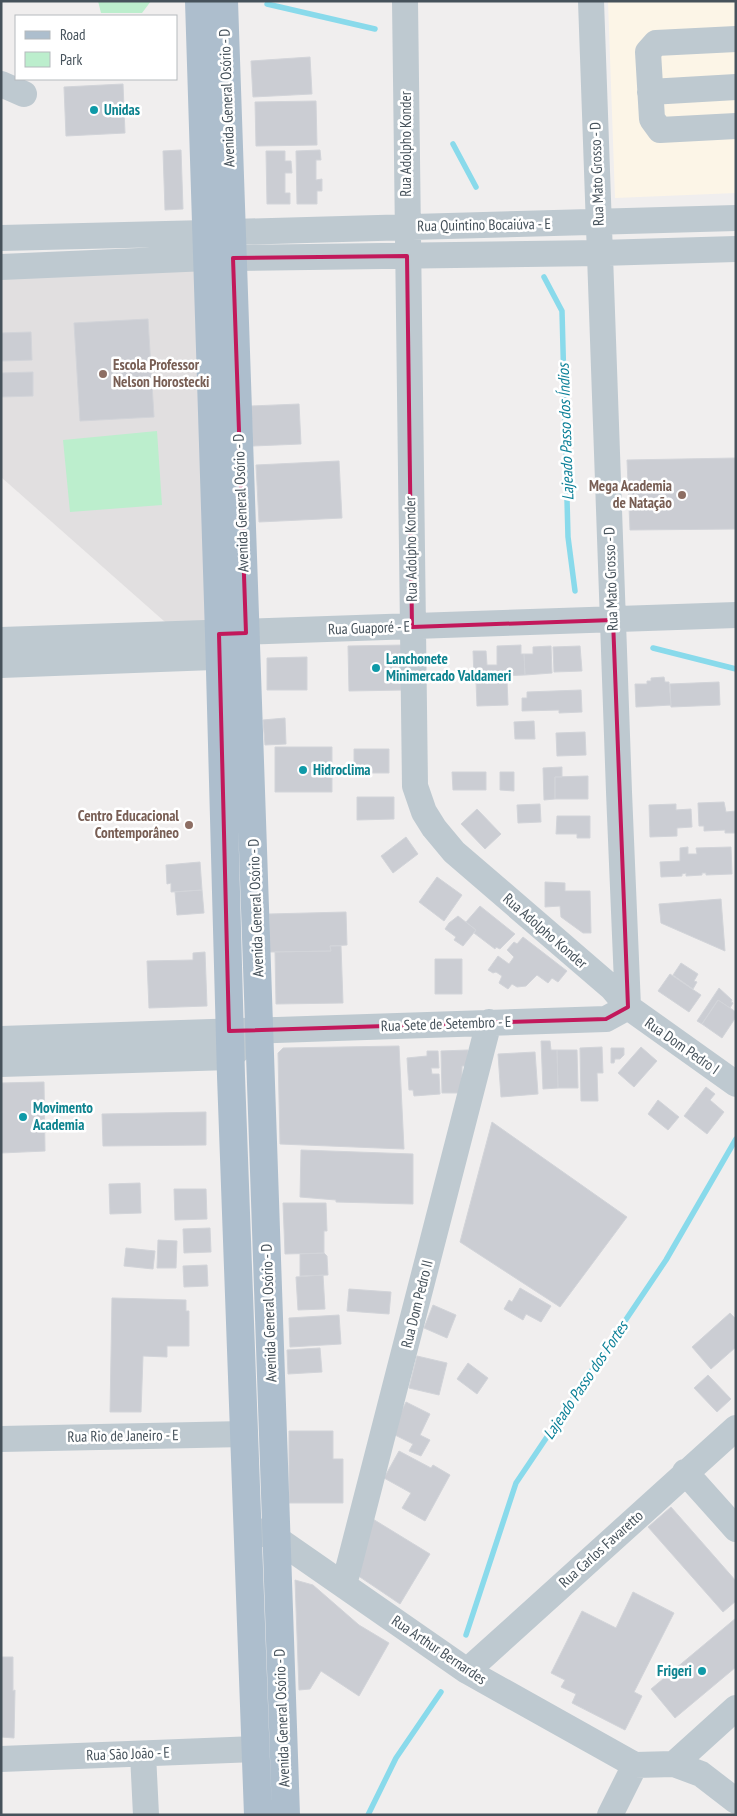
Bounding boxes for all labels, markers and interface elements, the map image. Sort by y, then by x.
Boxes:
legend [15,15,178,80]
text: Road [60,25,86,44]
street label: Avenida General Osório - D [215,28,238,168]
text: Park [60,50,82,69]
street label: Rua Adolpho Konder [396,90,415,197]
place label: Unidas [104,100,140,119]
marker: Unidas [88,104,100,116]
street label: Rua Mato Grosso - D [585,122,608,226]
street label: Rua Quintino Bocaiúva - E [417,214,551,235]
place label: Escola Professor Nelson Horostecki [113,355,209,391]
water label: Lajeado Passo dos Índios [553,362,577,501]
marker: Escola Professor Nelson Horostecki [97,368,109,380]
street label: Avenida General Osório - D [229,433,252,573]
place label: Mega Academia de Natação [589,476,672,512]
marker: Mega Academia de Natação [676,489,688,501]
street label: Rua Adolpho Konder [400,495,421,602]
street label: Rua Mato Grosso - D [599,527,622,631]
street label: Rua Guaporé - E [328,617,410,638]
place label: Lanchonete Minimercado Valdameri [386,649,511,685]
marker: Lanchonete Minimercado Valdameri [370,662,382,674]
place label: Hidroclima [313,760,371,779]
marker: Hidroclima [297,764,309,776]
place label: Centro Educacional Contemporâneo [78,806,179,842]
marker: Centro Educacional Contemporâneo [183,819,195,831]
street label: Avenida General Osório - D [244,838,267,978]
street label: Rua Adolpho Konder [499,889,592,973]
street label: Rua Sete de Setembro - E [380,1012,512,1035]
street label: Rua Dom Pedro I [641,1013,723,1078]
place label: Movimento Academia [32,1098,93,1134]
marker: Movimento Academia [17,1111,29,1123]
street label: Avenida General Osório - D [257,1243,280,1383]
street label: Rua Dom Pedro II [396,1258,437,1350]
water label: Lajeado Passo dos Fortes [538,1316,633,1443]
street label: Rua Rio de Janeiro - E [67,1425,179,1446]
street label: Rua Carlos Favaretto [555,1506,647,1591]
street label: Rua Arthur Bernardes [388,1611,490,1688]
street label: Avenida General Osório - D [270,1648,293,1788]
place label: Frigeri [657,1661,692,1680]
marker: Frigeri [696,1665,708,1677]
street label: Rua São João - E [86,1743,170,1764]

